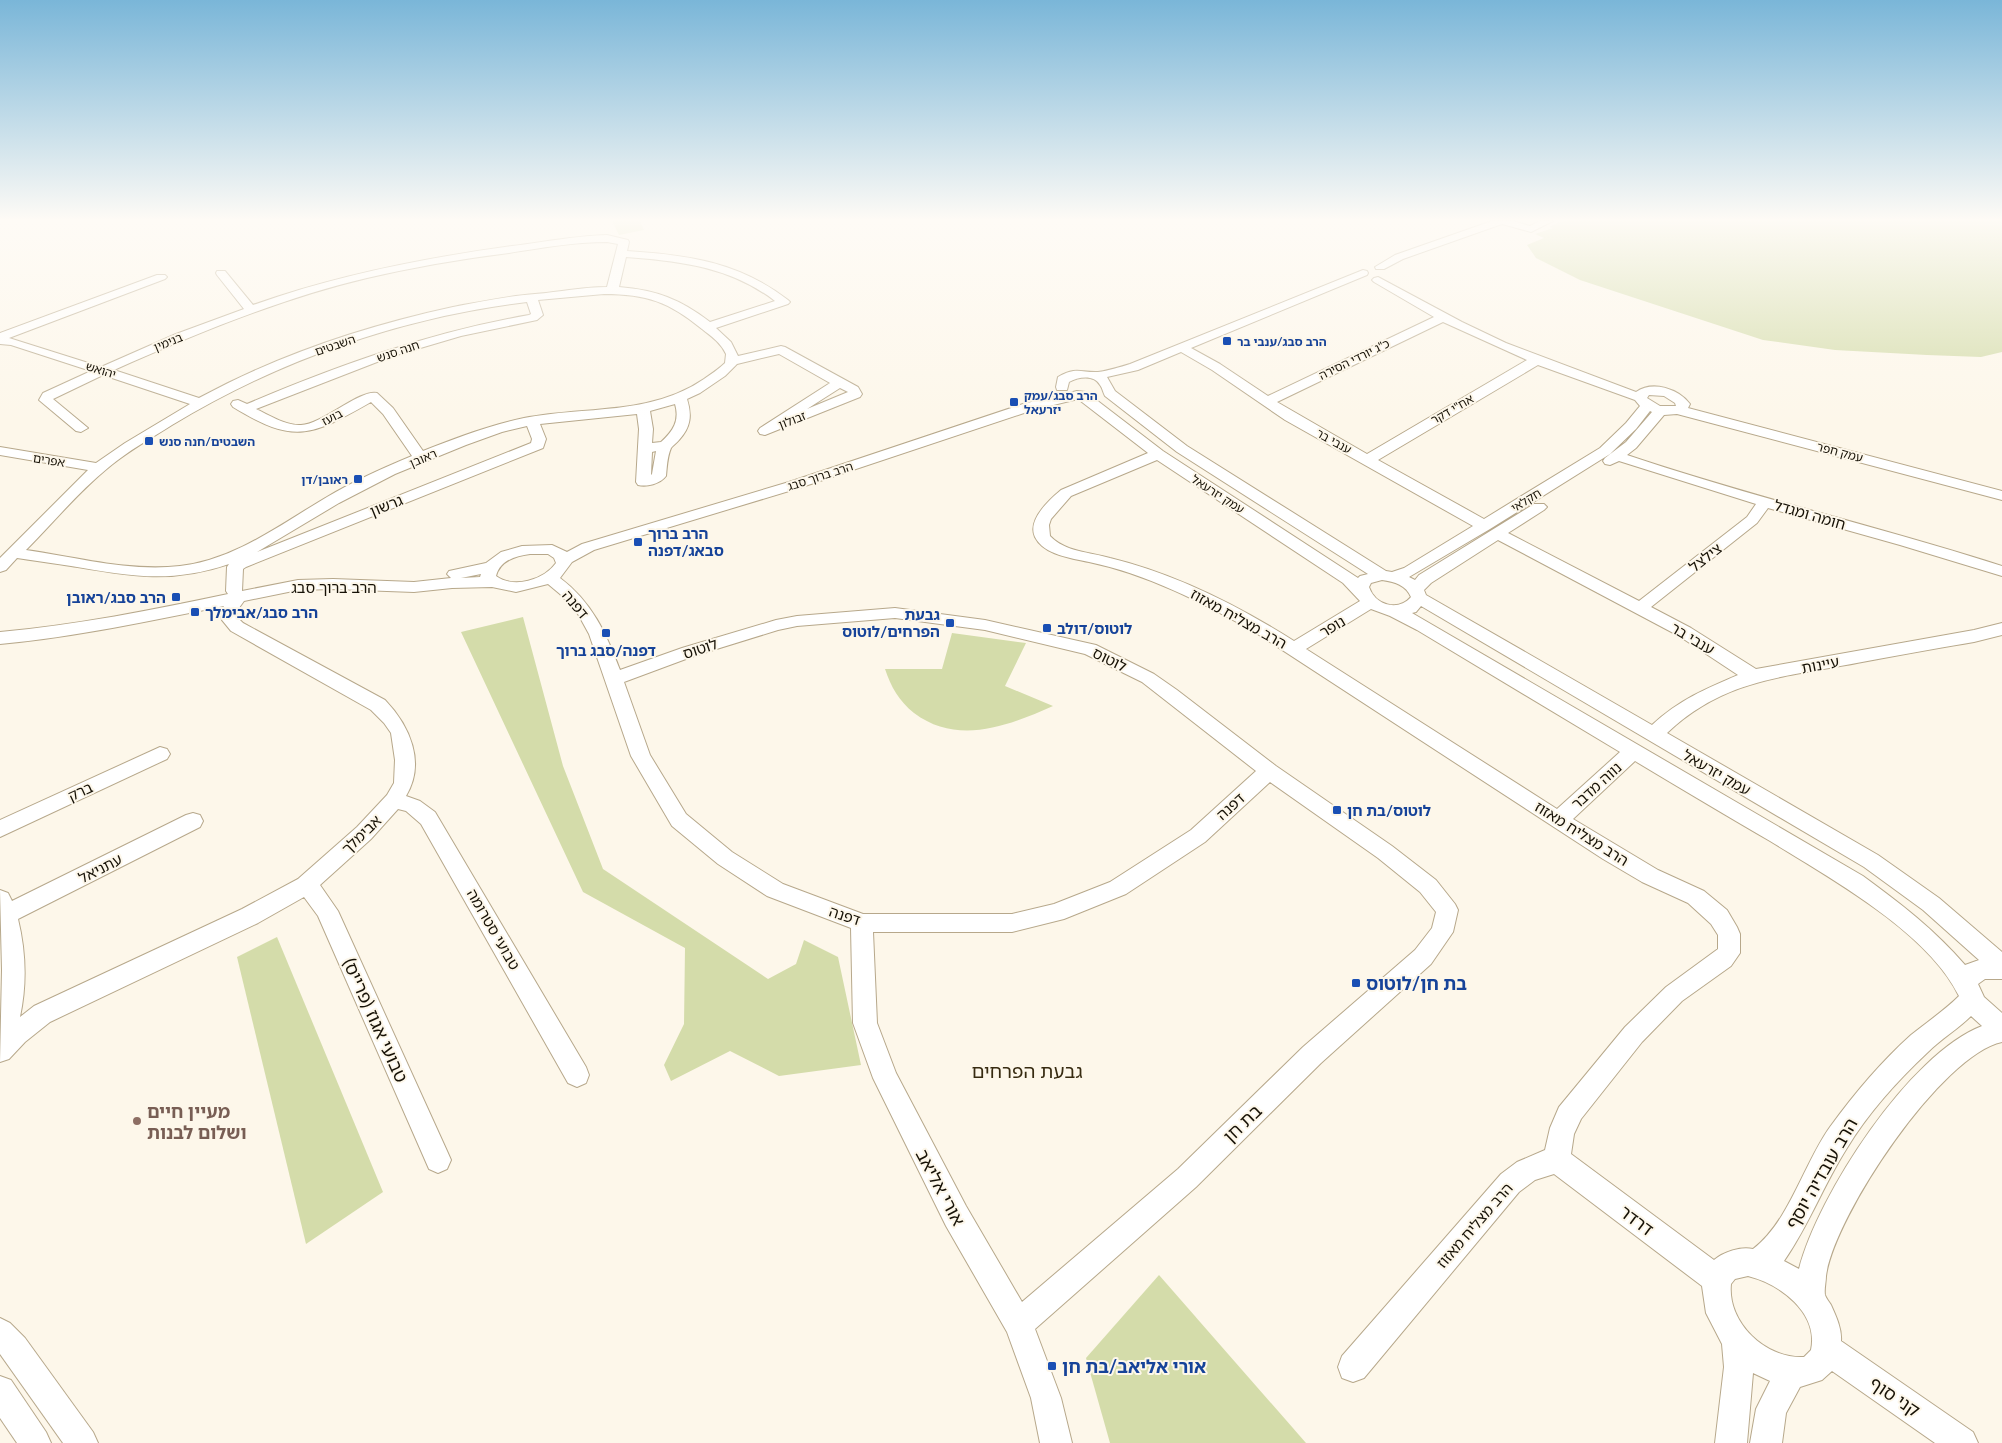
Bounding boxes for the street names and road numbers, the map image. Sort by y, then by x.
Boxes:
street label: בנימין [151,329,185,355]
street label: השבטים [313,331,357,359]
street label: כ"ג יורדי הסירה [1316,335,1392,383]
street label: חנה סנש [375,337,421,365]
street label: יהואש [84,358,118,382]
street label: אח"י דקר [1428,391,1476,427]
street label: בועז [319,405,345,429]
street label: זבולון [776,408,808,432]
street label: ענבי בר [1314,425,1354,457]
street label: עמק חפר [1815,439,1865,465]
street label: ראובן [407,446,439,470]
street label: אפרים [32,450,66,470]
street label: הרב ברוך סבג [785,458,855,494]
street label: עמק יזרעאל [1189,471,1247,517]
street label: חקלאי [1508,485,1544,515]
street label: גרשון [367,490,405,520]
street label: חומה ומגדל [1772,495,1848,533]
street label: צילצל [1685,539,1725,575]
street label: הרב ברוך סבג [291,578,377,596]
street label: הרב מצליח מאזוז [1188,584,1290,652]
street label: דפנה [559,586,593,622]
street label: נופר [1316,611,1348,641]
street label: ענבי בר [1668,618,1718,658]
street label: לוטוס [680,634,720,662]
street label: לוטוס [1090,643,1130,675]
street label: עיינות [1800,652,1841,676]
street label: עמק יזרעאל [1680,745,1754,799]
street label: נווה מדבר [1567,758,1625,812]
street label: ברק [65,777,96,805]
street label: דפנה [1212,789,1248,823]
street label: הרב מצליח מאזוז [1532,797,1632,869]
street label: אבימלך [338,811,384,857]
street label: עתניאל [75,849,125,887]
street label: טבועי סטרומה [464,885,524,973]
street label: דפנה [827,902,863,928]
street label: טבועי אגוז (פרייס) [339,954,413,1086]
street label: בת חן [1218,1099,1266,1147]
street label: הרב עובדיה יוסף [1780,1114,1862,1232]
street label: אורי אליאב [912,1145,970,1229]
street label: הרב מצליח מאזוז [1432,1179,1516,1271]
street label: דרדר [1616,1200,1659,1240]
street label: קני סוף [1866,1371,1924,1421]

